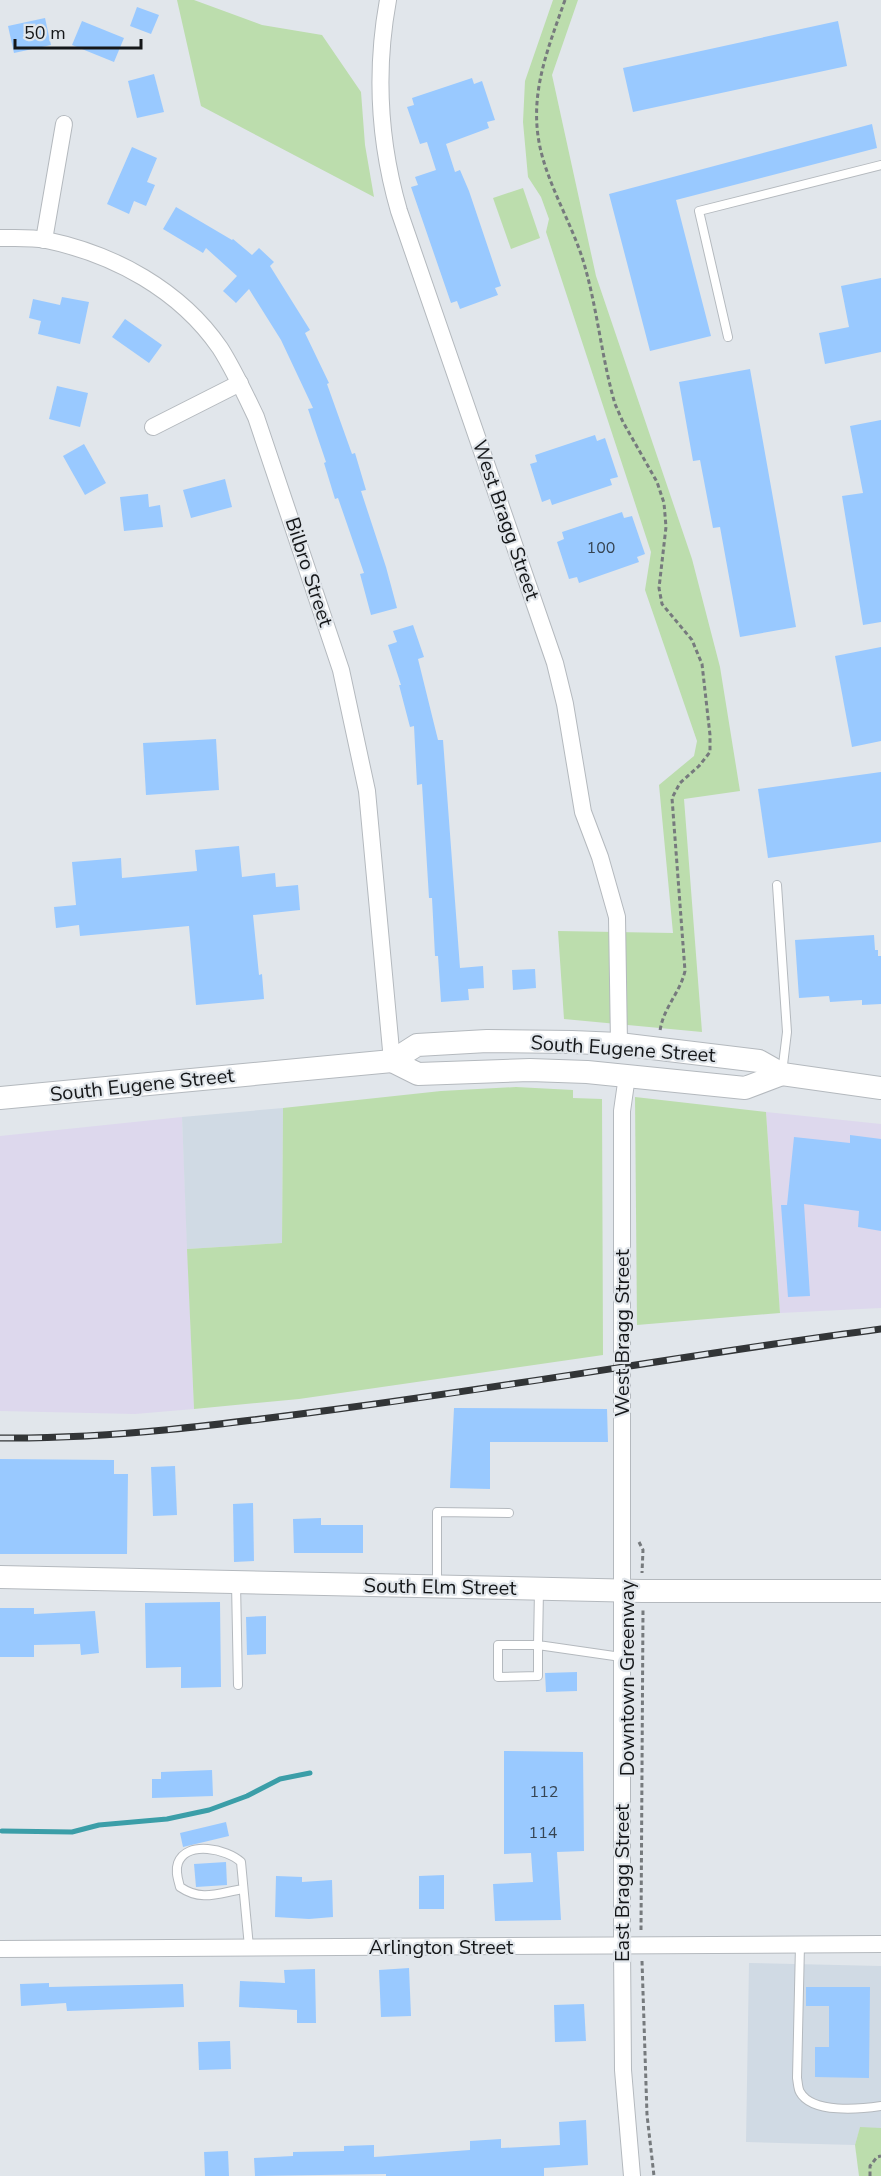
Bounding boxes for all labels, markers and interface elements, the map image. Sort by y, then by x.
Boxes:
scale bar [15,12,141,50]
text: 50 m [24,21,66,45]
street label: West Bragg Street [466,436,546,605]
street label: Bilbro Street [279,514,340,631]
house number: 100 [587,537,615,559]
street label: South Eugene Street [530,1029,717,1069]
street label: South Eugene Street [49,1062,236,1108]
street label: West Bragg Street [609,1248,636,1417]
street label: South Elm Street [363,1572,517,1602]
street label: Downtown Greenway [614,1579,641,1776]
house number: 112 [530,1781,558,1803]
street label: East Bragg Street [609,1803,636,1962]
house number: 114 [529,1822,558,1844]
street label: Arlington Street [369,1934,514,1961]

